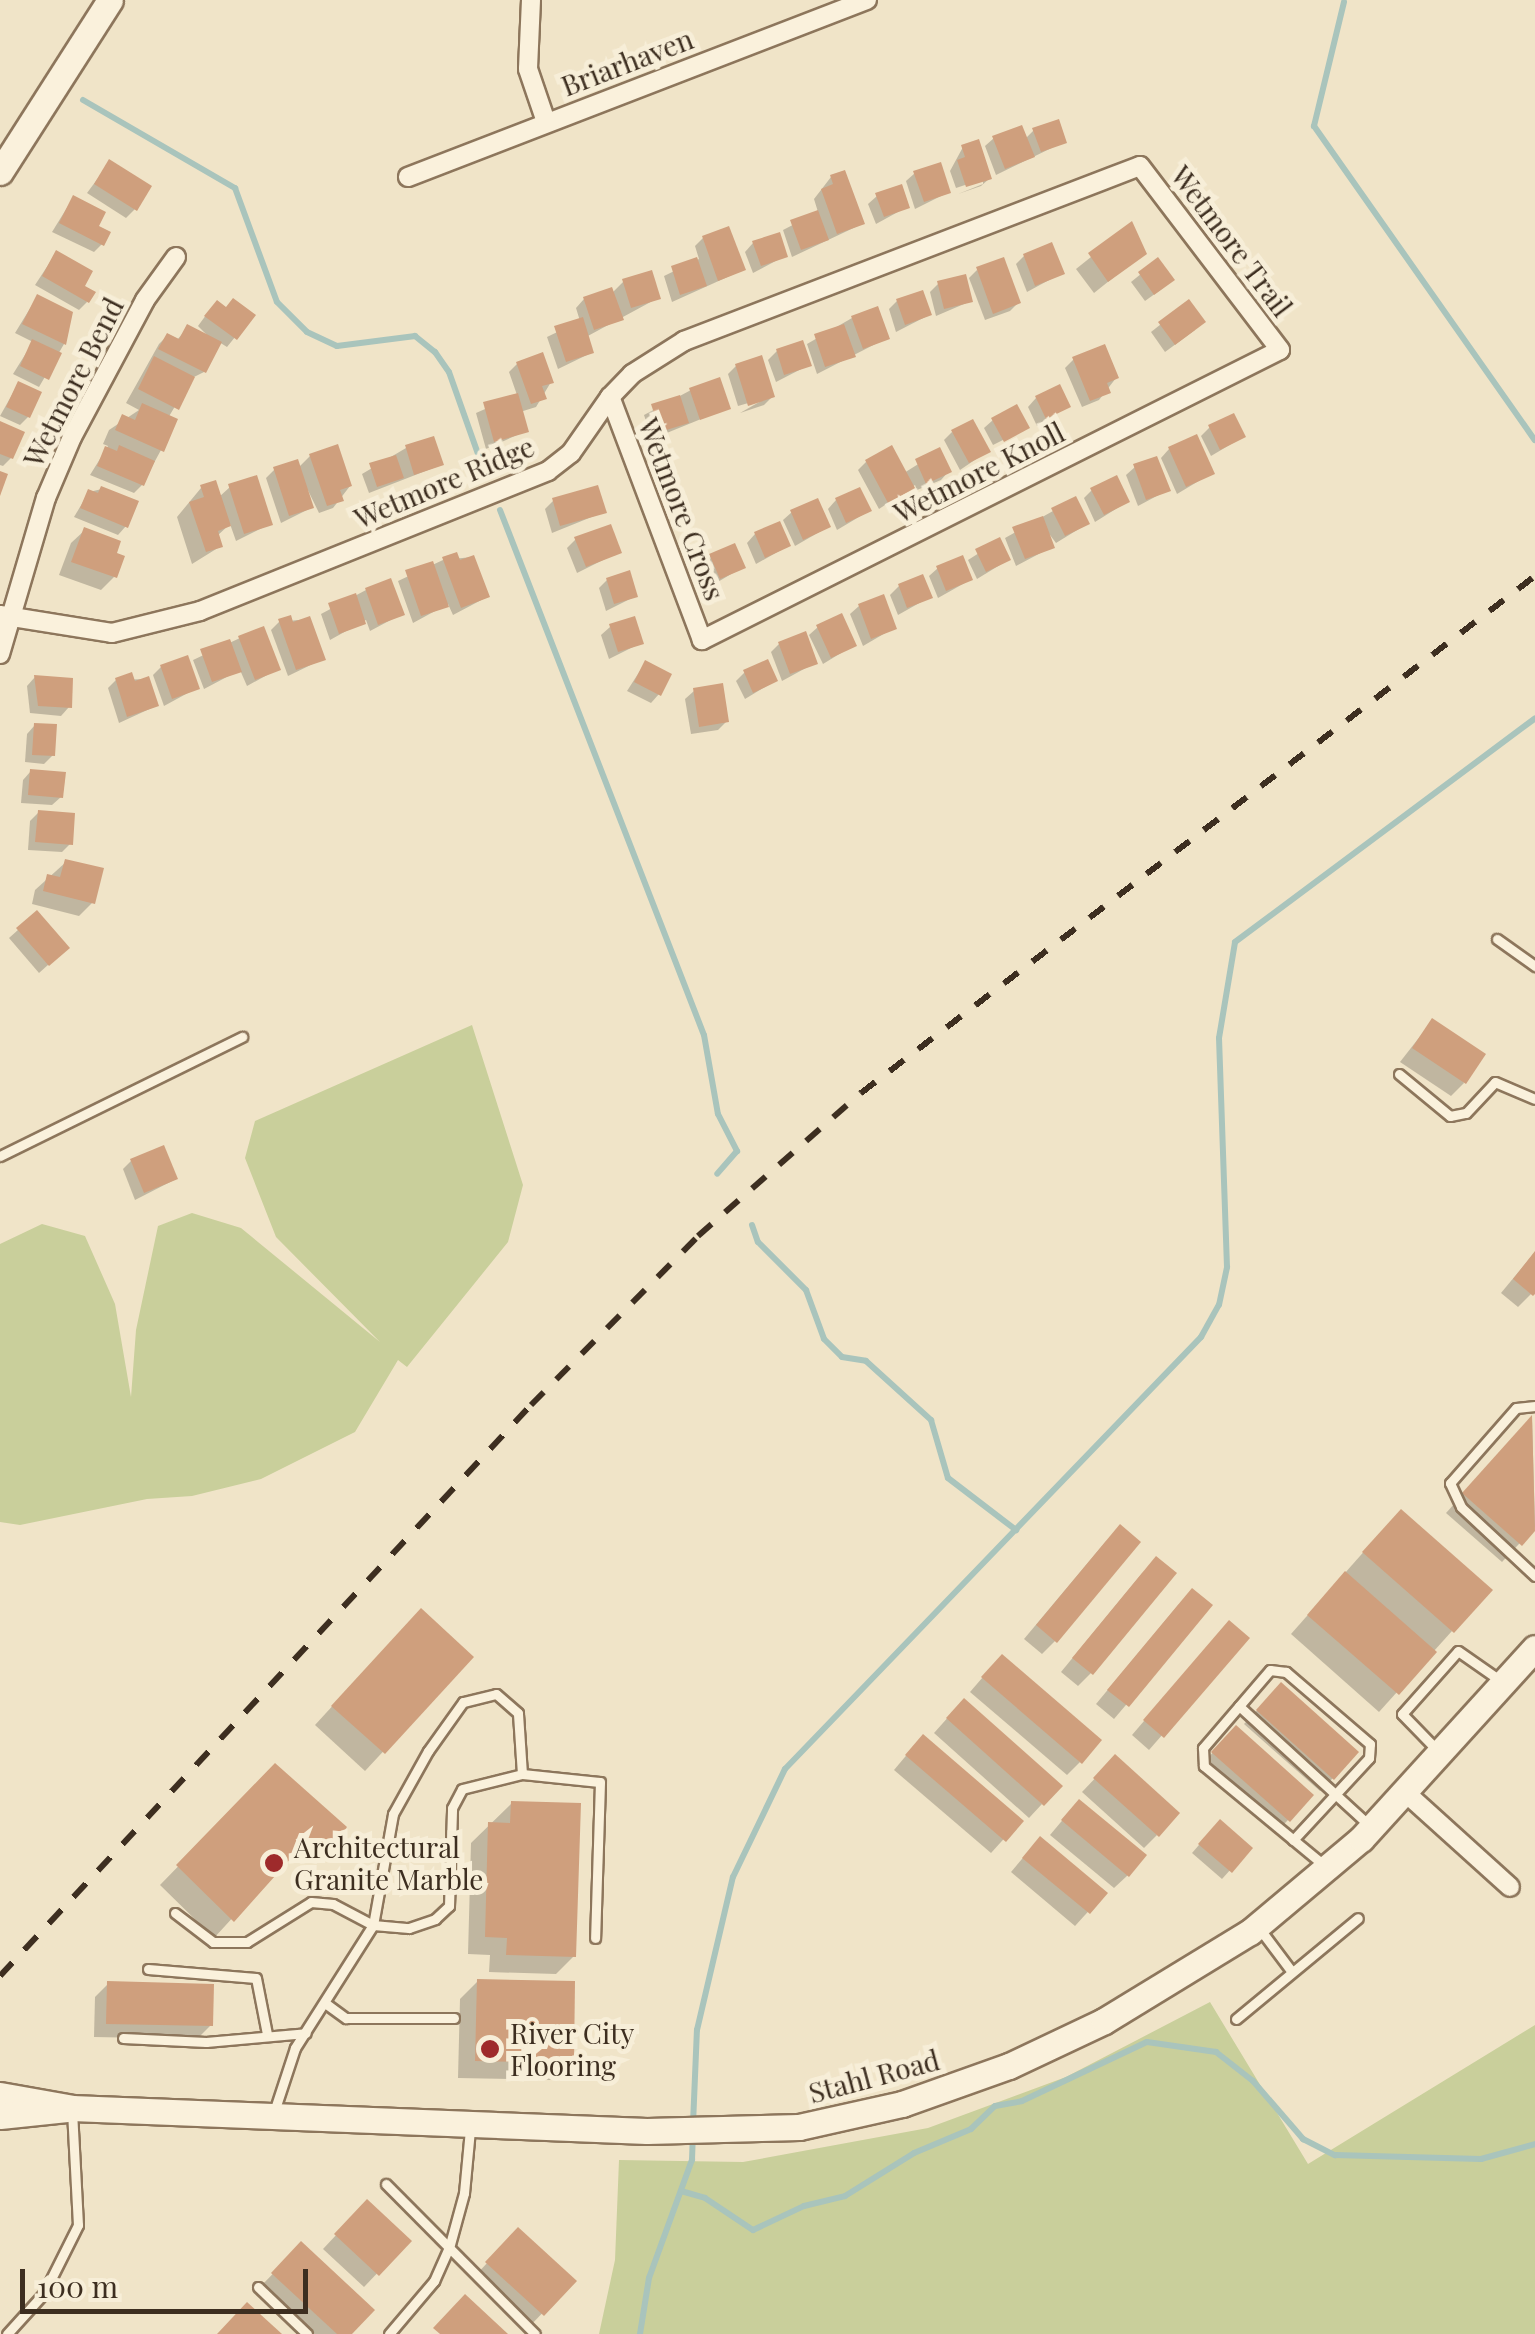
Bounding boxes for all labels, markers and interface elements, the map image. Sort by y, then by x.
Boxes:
street label: Briarhaven [556,22,698,102]
street label: Wetmore Trail [1164,159,1300,323]
street label: Wetmore Bend [16,292,130,472]
street label: Wetmore Cross [632,413,732,605]
street label: Wetmore Knoll [888,415,1070,529]
street label: Wetmore Ridge [349,429,539,535]
place label: Architectural Granite Marble [294,1830,484,1896]
marker: Architectural Granite Marble [263,1852,285,1874]
place label: River City Flooring [510,2016,635,2082]
marker: River City Flooring [479,2038,501,2060]
street label: Stahl Road [805,2042,943,2110]
scale bar [25,2249,312,2311]
text: 100 m [37,2266,118,2306]

